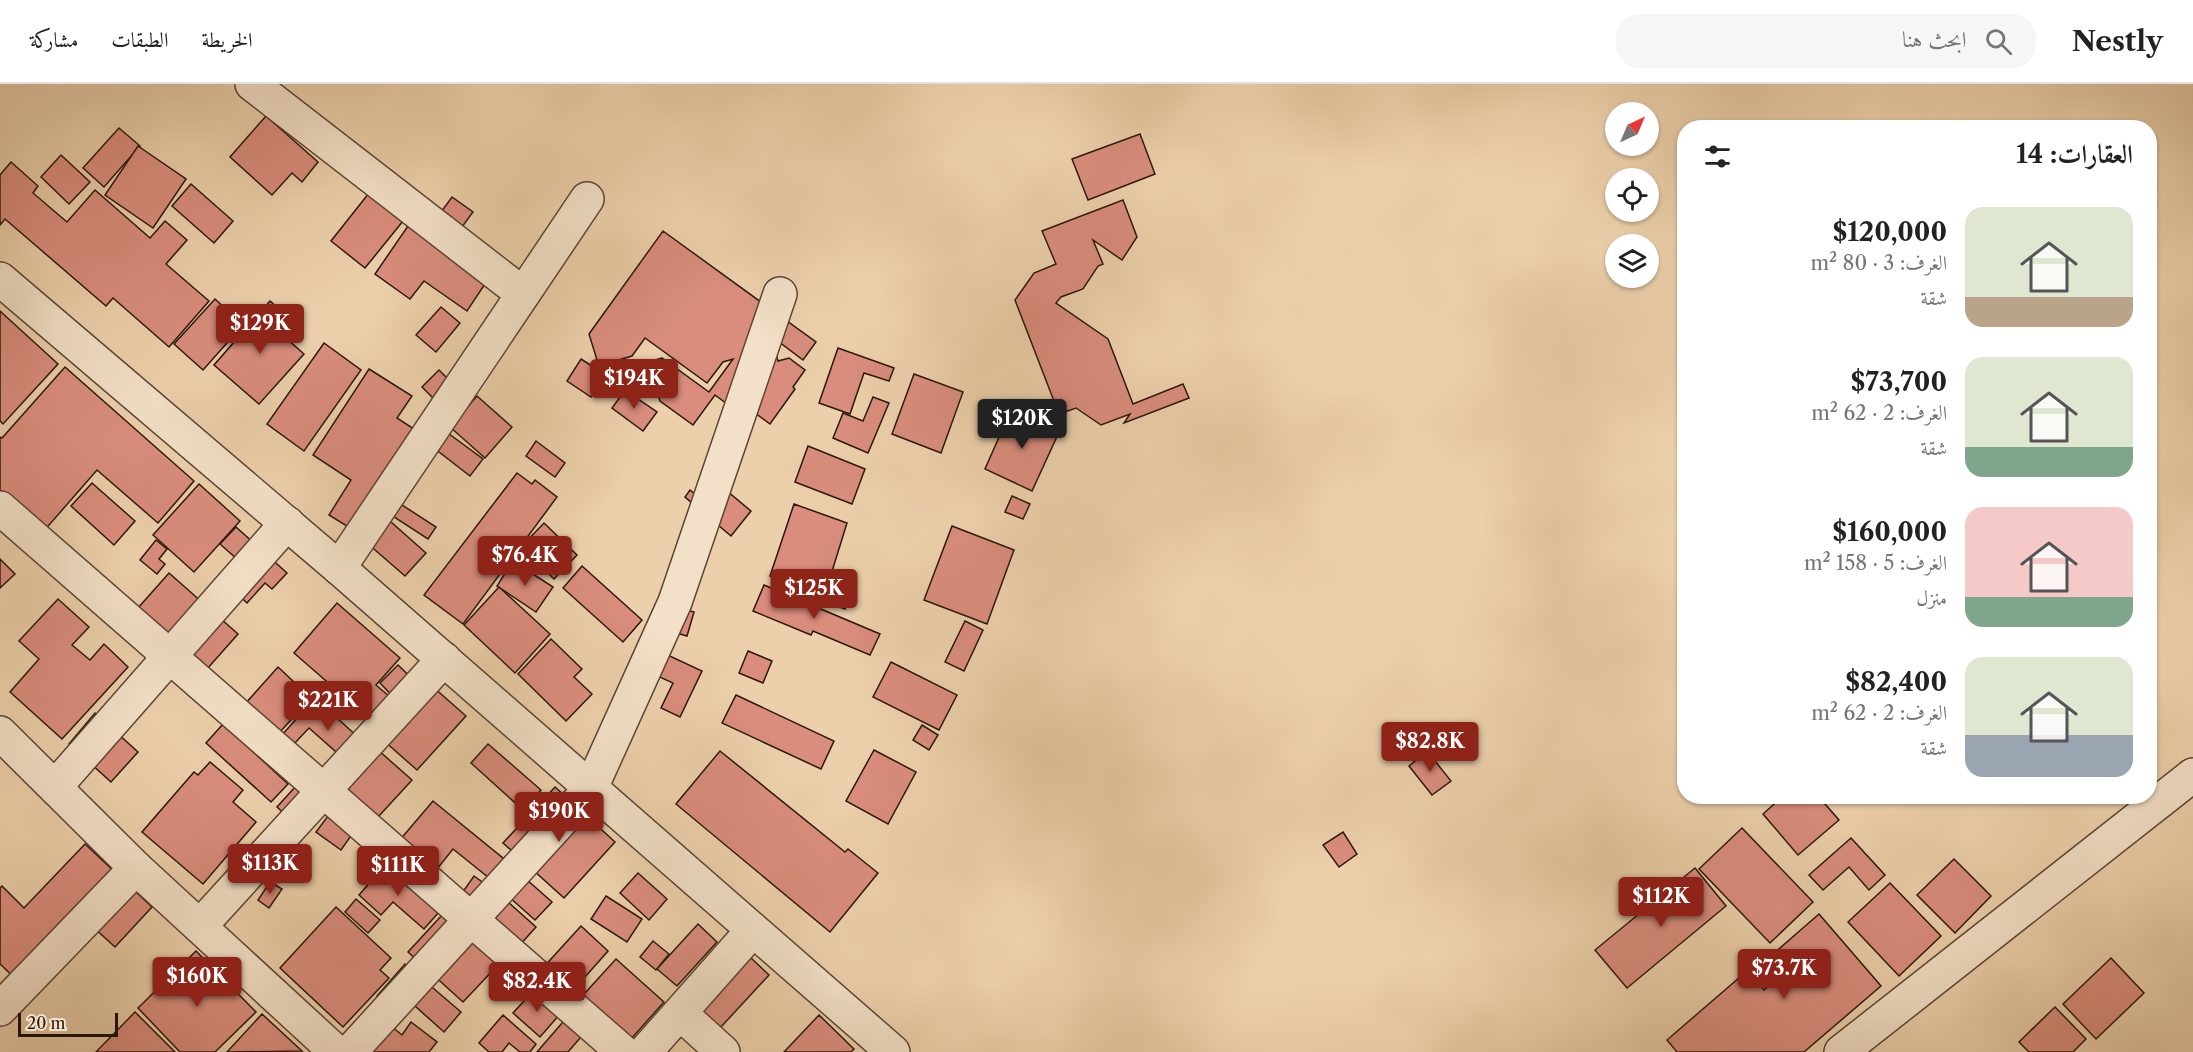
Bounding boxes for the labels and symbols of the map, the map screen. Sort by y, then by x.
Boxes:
north arrow [1605,102,1659,156]
pin: $129K [218,304,302,355]
pin: $194K [592,359,676,410]
pin: $120K [980,399,1064,450]
pin: $76.4K [476,536,574,587]
pin: $125K [772,569,856,620]
pin: $221K [286,681,370,732]
pin: $82.8K [1381,722,1479,773]
pin: $190K [517,792,601,843]
pin: $113K [228,844,312,895]
pin: $111K [356,846,440,897]
pin: $112K [1619,877,1703,928]
pin: $73.7K [1735,949,1833,1000]
pin: $160K [155,957,239,1008]
pin: $82.4K [488,962,586,1013]
scale bar [18,1010,118,1038]

